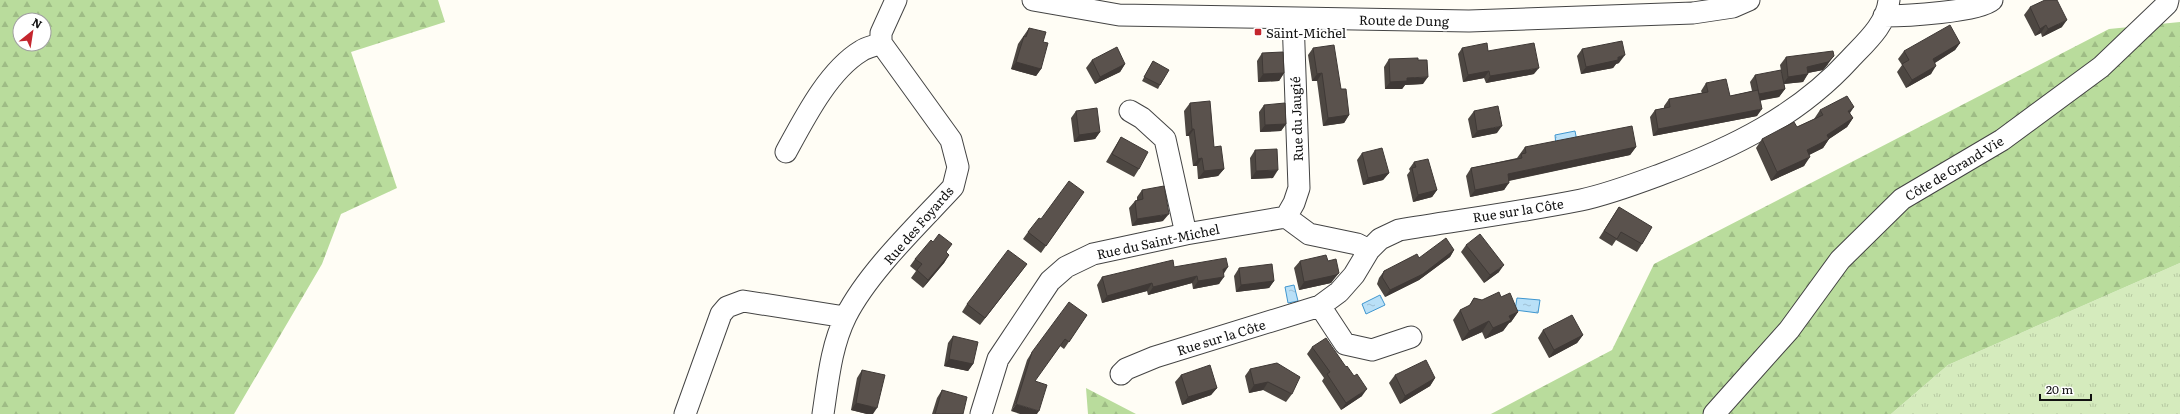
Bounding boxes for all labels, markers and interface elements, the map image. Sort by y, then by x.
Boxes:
street label: Route de Dung [1359,10,1450,30]
north arrow [12,12,52,52]
text: N [30,13,45,32]
place label: Saint-Michel [1266,23,1347,42]
marker: Saint-Michel [1253,27,1263,37]
street label: Rue du Jaugié [1285,76,1307,162]
street label: Côte de Grand-Vie [1901,131,2007,205]
street label: Rue des Foyards [879,182,957,268]
street label: Rue sur la Côte [1471,193,1565,227]
street label: Rue du Saint-Michel [1095,219,1222,263]
street label: Rue sur la Côte [1174,314,1268,359]
scale bar [2040,376,2091,402]
text: 20 m [2046,380,2073,398]

